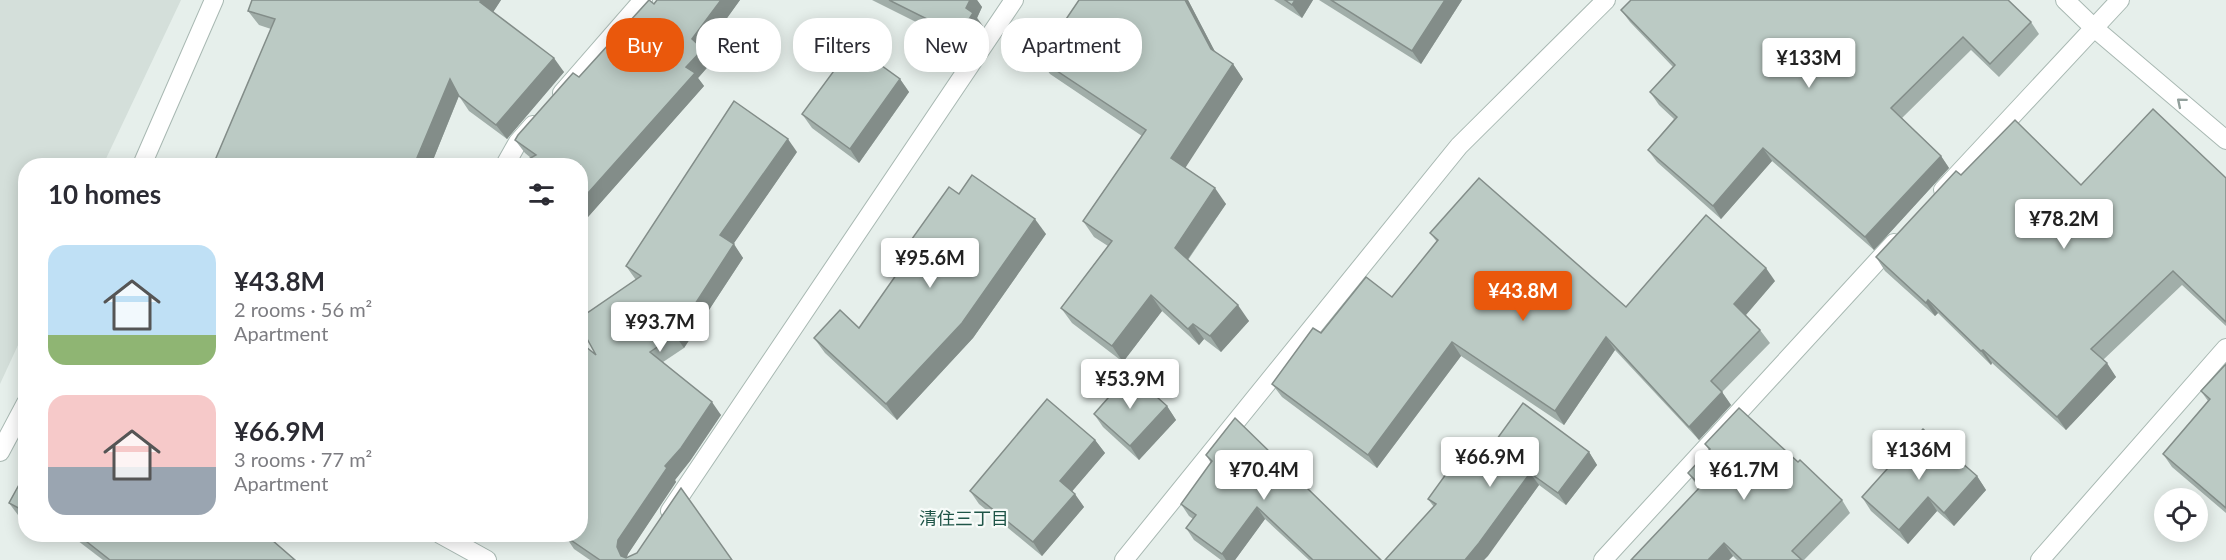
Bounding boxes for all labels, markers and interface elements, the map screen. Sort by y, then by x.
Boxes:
chip: Buy [606,18,684,72]
chip: Rent [696,18,781,72]
chip: Filters [793,18,892,72]
chip: New [904,18,989,72]
chip: Apartment [1001,18,1142,72]
pin: ¥133M [1767,38,1851,89]
text: ¥133M [1776,45,1842,69]
one-way arrow [2177,98,2188,109]
text: 10 homes [48,178,161,210]
icon: filters [525,178,558,211]
pin: ¥78.2M [2015,199,2113,250]
text: ¥78.2M [2029,206,2099,230]
pin: ¥95.6M [881,238,979,289]
text: ¥95.6M [895,245,965,269]
text: ¥43.8M [234,265,325,297]
icon: home [96,269,168,341]
pin: ¥43.8M [1474,271,1572,322]
text: ¥43.8M [1488,278,1558,302]
text: 2 rooms · 56 m² [234,297,372,321]
pin: ¥93.7M [611,302,709,353]
text: ¥93.7M [625,309,695,333]
text: Apartment [234,321,328,345]
pin: ¥53.9M [1081,359,1179,410]
text: ¥53.9M [1095,366,1165,390]
text: ¥66.9M [234,415,325,447]
icon: home [96,419,168,491]
pin: ¥136M [1877,430,1961,481]
pin: ¥66.9M [1441,437,1539,488]
text: ¥136M [1886,437,1952,461]
text: ¥66.9M [1455,444,1525,468]
text: 3 rooms · 77 m² [234,447,372,471]
pin: ¥70.4M [1215,450,1313,501]
pin: ¥61.7M [1695,450,1793,501]
text: ¥70.4M [1229,457,1299,481]
text: ¥61.7M [1709,457,1779,481]
text: Apartment [234,471,328,495]
map controls [2154,488,2208,542]
button: locate [2154,488,2208,542]
district label: 清住三丁目 [919,507,1009,529]

